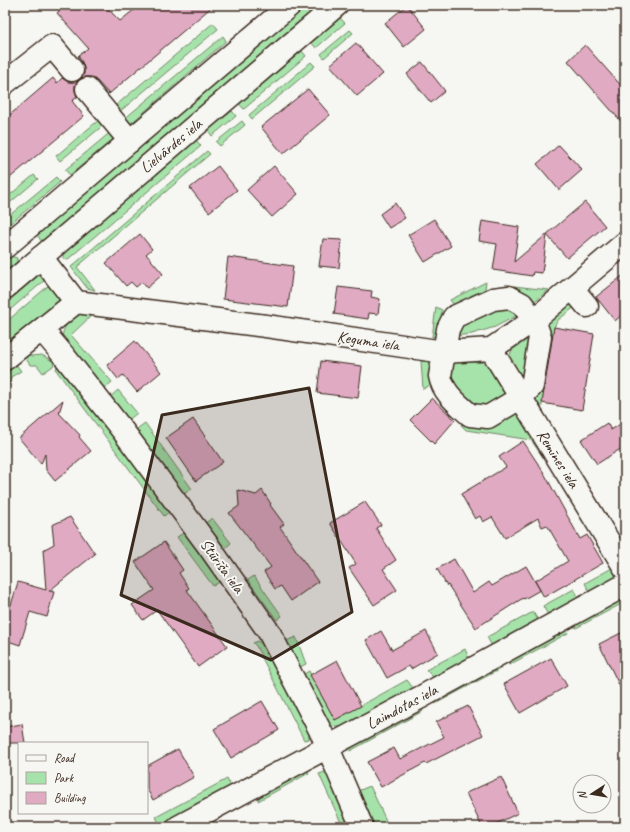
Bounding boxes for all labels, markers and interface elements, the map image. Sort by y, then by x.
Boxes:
street label: Lielvārdes iela [136,114,207,178]
street label: Ķeguma iela [336,327,402,355]
street label: Remīnes iela [532,426,584,493]
street label: Stūrīša iela [196,535,249,598]
street label: Laimdotas iela [363,680,442,734]
legend [18,742,148,814]
text: Road [54,750,76,766]
text: Park [54,770,75,786]
north arrow [572,774,612,814]
text: N [574,789,590,801]
text: Building [54,790,86,806]

